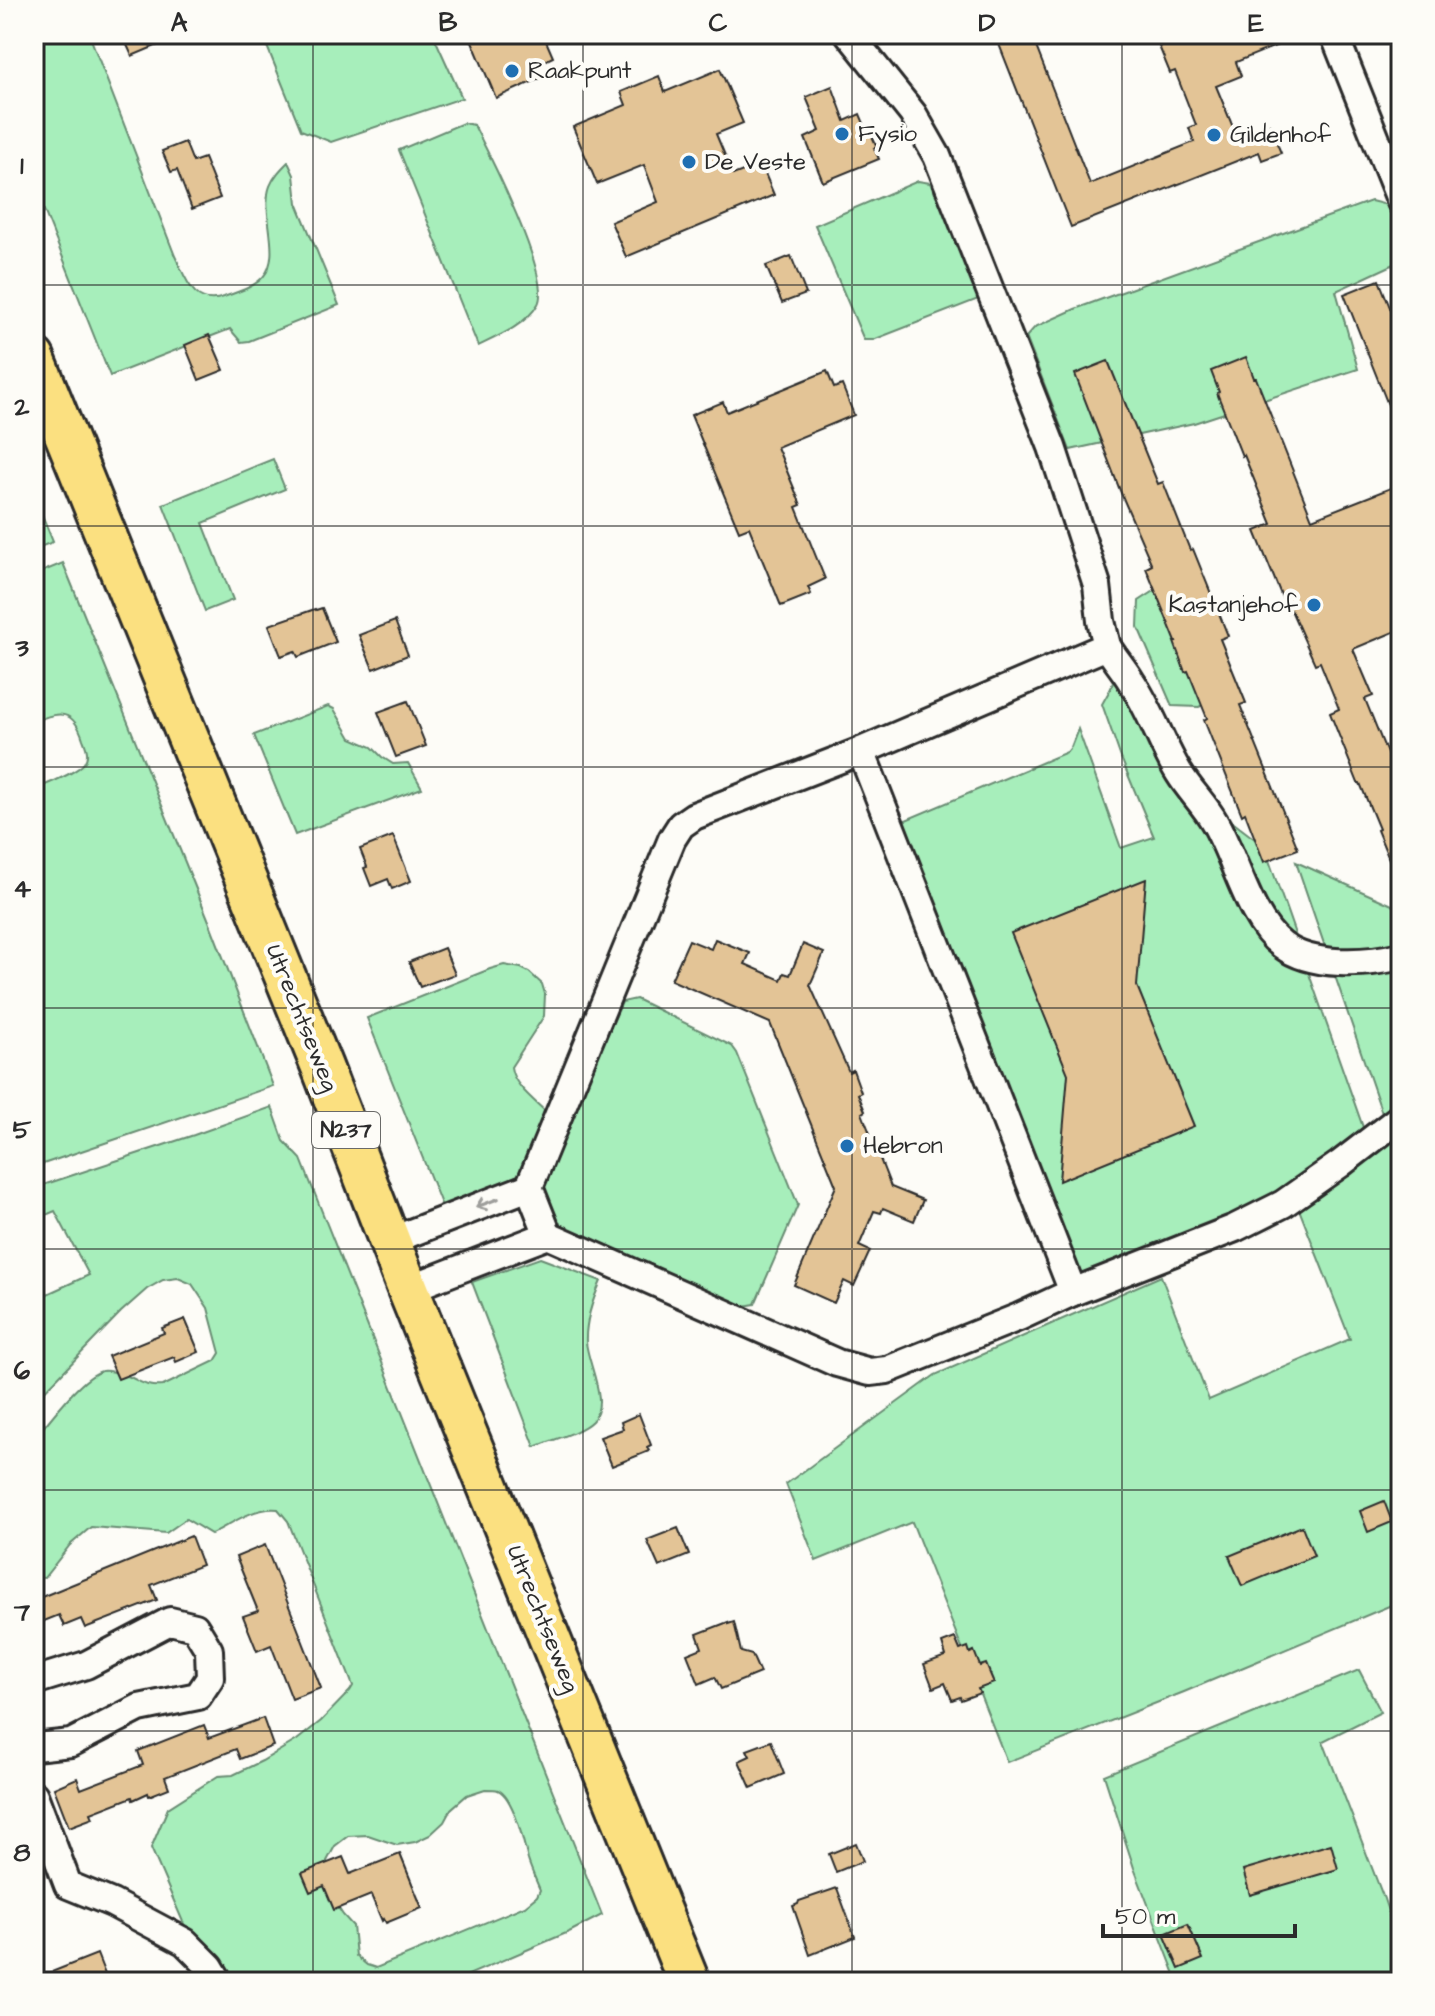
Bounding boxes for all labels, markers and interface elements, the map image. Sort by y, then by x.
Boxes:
text: A [171,5,188,41]
text: B [439,5,458,41]
text: C [709,5,728,41]
text: D [979,5,996,41]
text: E [1248,5,1264,41]
place label: Raakpunt [528,54,632,88]
marker: Raakpunt [503,62,521,80]
place label: Fysio [858,117,917,152]
place label: Gildenhof [1230,118,1332,152]
marker: Fysio [833,125,851,143]
marker: Gildenhof [1205,126,1223,144]
place label: De Veste [705,145,806,179]
text: 1 [20,148,24,184]
marker: De Veste [680,153,698,171]
text: 2 [14,389,30,425]
place label: Kastanjehof [1168,588,1299,622]
marker: Kastanjehof [1305,596,1323,614]
text: 3 [14,630,29,666]
text: 4 [13,871,31,907]
street label: Utrechtseweg [256,939,347,1097]
text: 5 [13,1112,32,1148]
road number: N237 [312,1112,380,1148]
place label: Hebron [863,1129,943,1163]
marker: Hebron [838,1137,856,1155]
one-way arrow [475,1197,500,1212]
text: 6 [14,1353,31,1389]
street label: Utrechtseweg [497,1540,588,1698]
text: 7 [13,1594,30,1630]
text: 8 [14,1835,31,1871]
scale bar [1103,1888,1295,1938]
text: 50 m [1115,1900,1176,1934]

